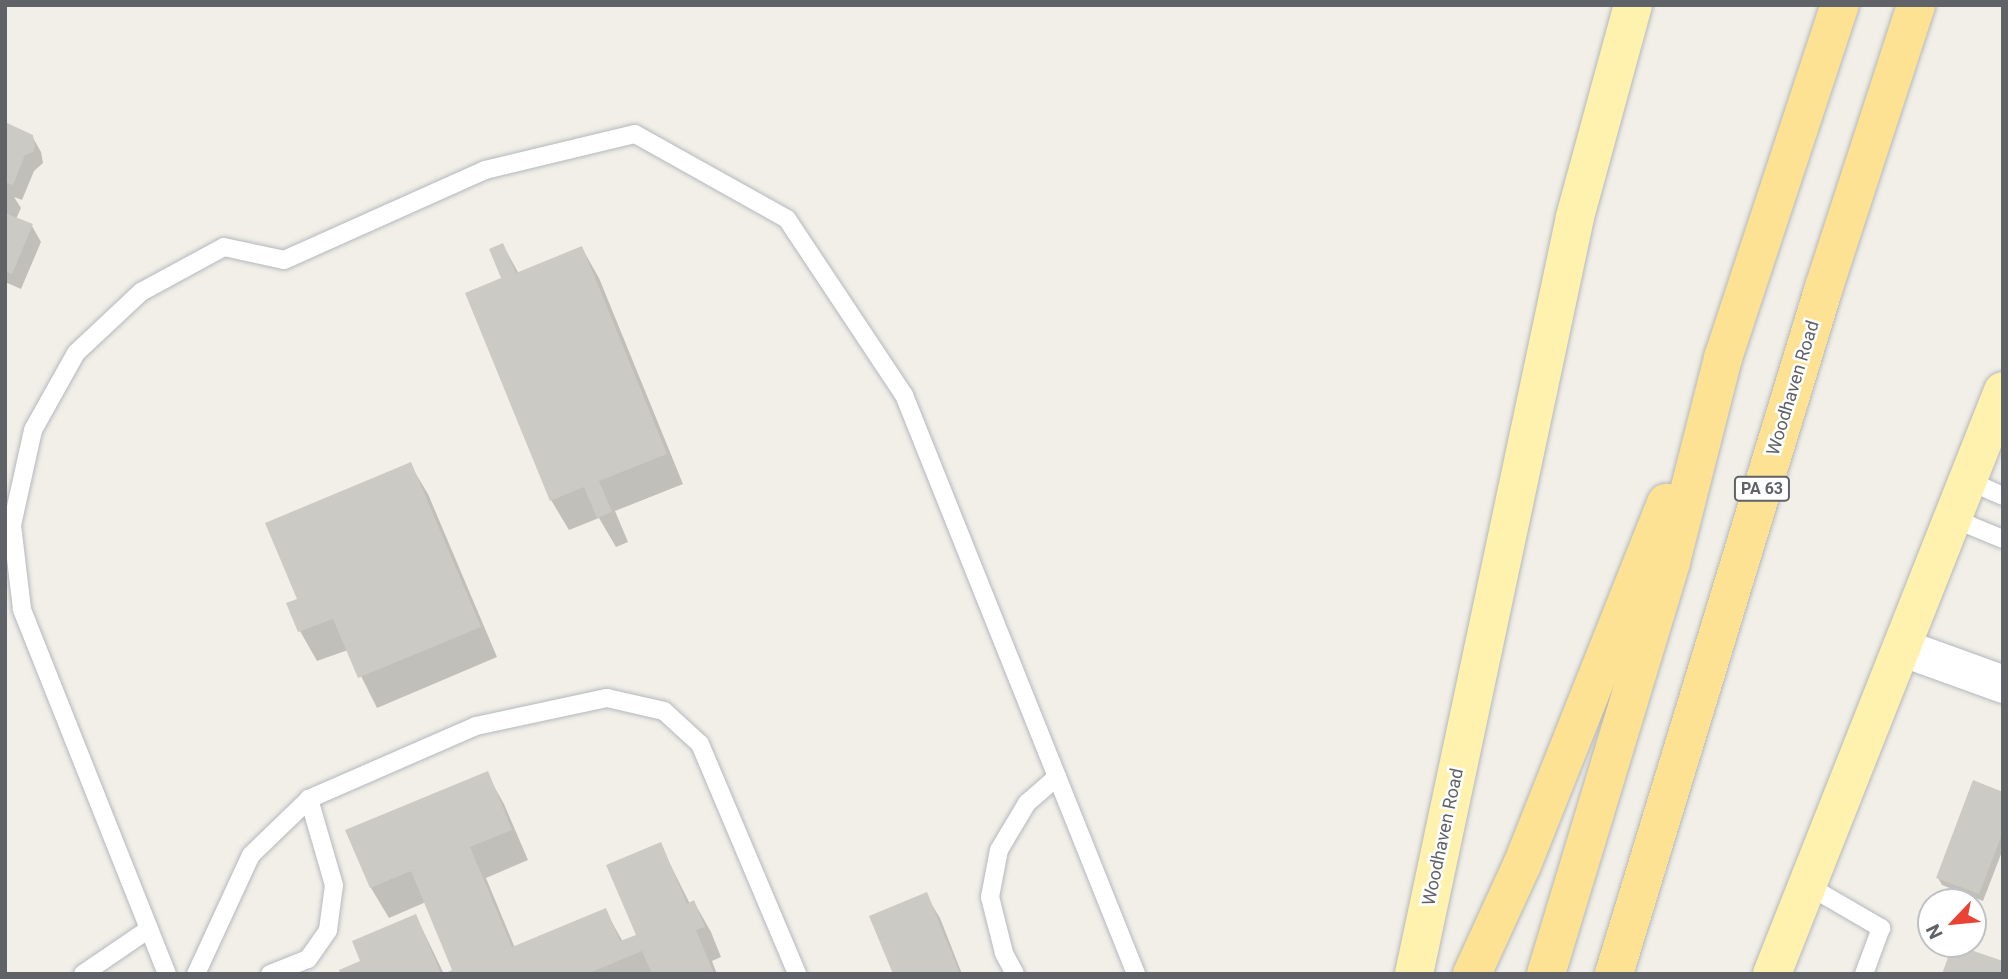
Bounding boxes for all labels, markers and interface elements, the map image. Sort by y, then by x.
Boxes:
street label: Woodhaven Road [1762,318,1824,458]
road number: PA 63 [1732,476,1792,502]
street label: Woodhaven Road [1418,766,1468,908]
north arrow [1917,888,1987,958]
text: N [1921,920,1948,943]

